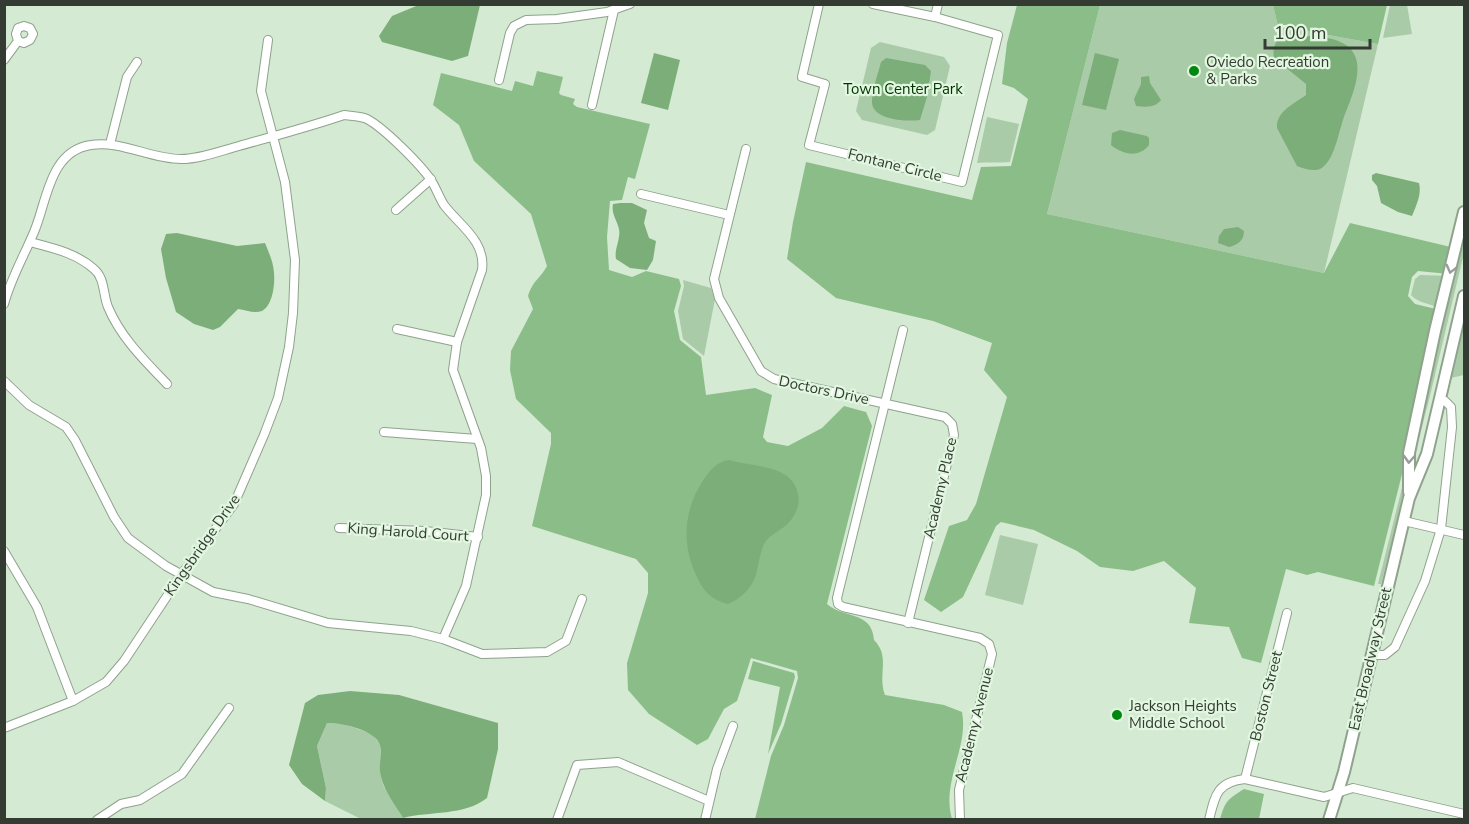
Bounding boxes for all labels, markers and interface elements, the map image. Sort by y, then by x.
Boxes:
scale bar [1265,12,1370,50]
text: 100 m [1274,21,1326,45]
place label: Oviedo Recreation & Parks [1206,52,1329,89]
marker: Oviedo Recreation & Parks [1187,64,1201,78]
park label: Town Center Park [843,79,963,99]
street label: Fontane Circle [846,144,944,186]
one-way arrow [1445,263,1458,273]
street label: Doctors Drive [777,371,871,409]
street label: Academy Place [919,435,961,541]
one-way arrow [1403,454,1416,463]
street label: Kingsbridge Drive [159,490,245,600]
street label: King Harold Court [347,518,470,546]
street label: East Broadway Street [1344,585,1396,732]
street label: Boston Street [1245,648,1287,743]
street label: Academy Avenue [950,665,998,785]
place label: Jackson Heights Middle School [1128,696,1237,733]
marker: Jackson Heights Middle School [1110,708,1124,722]

